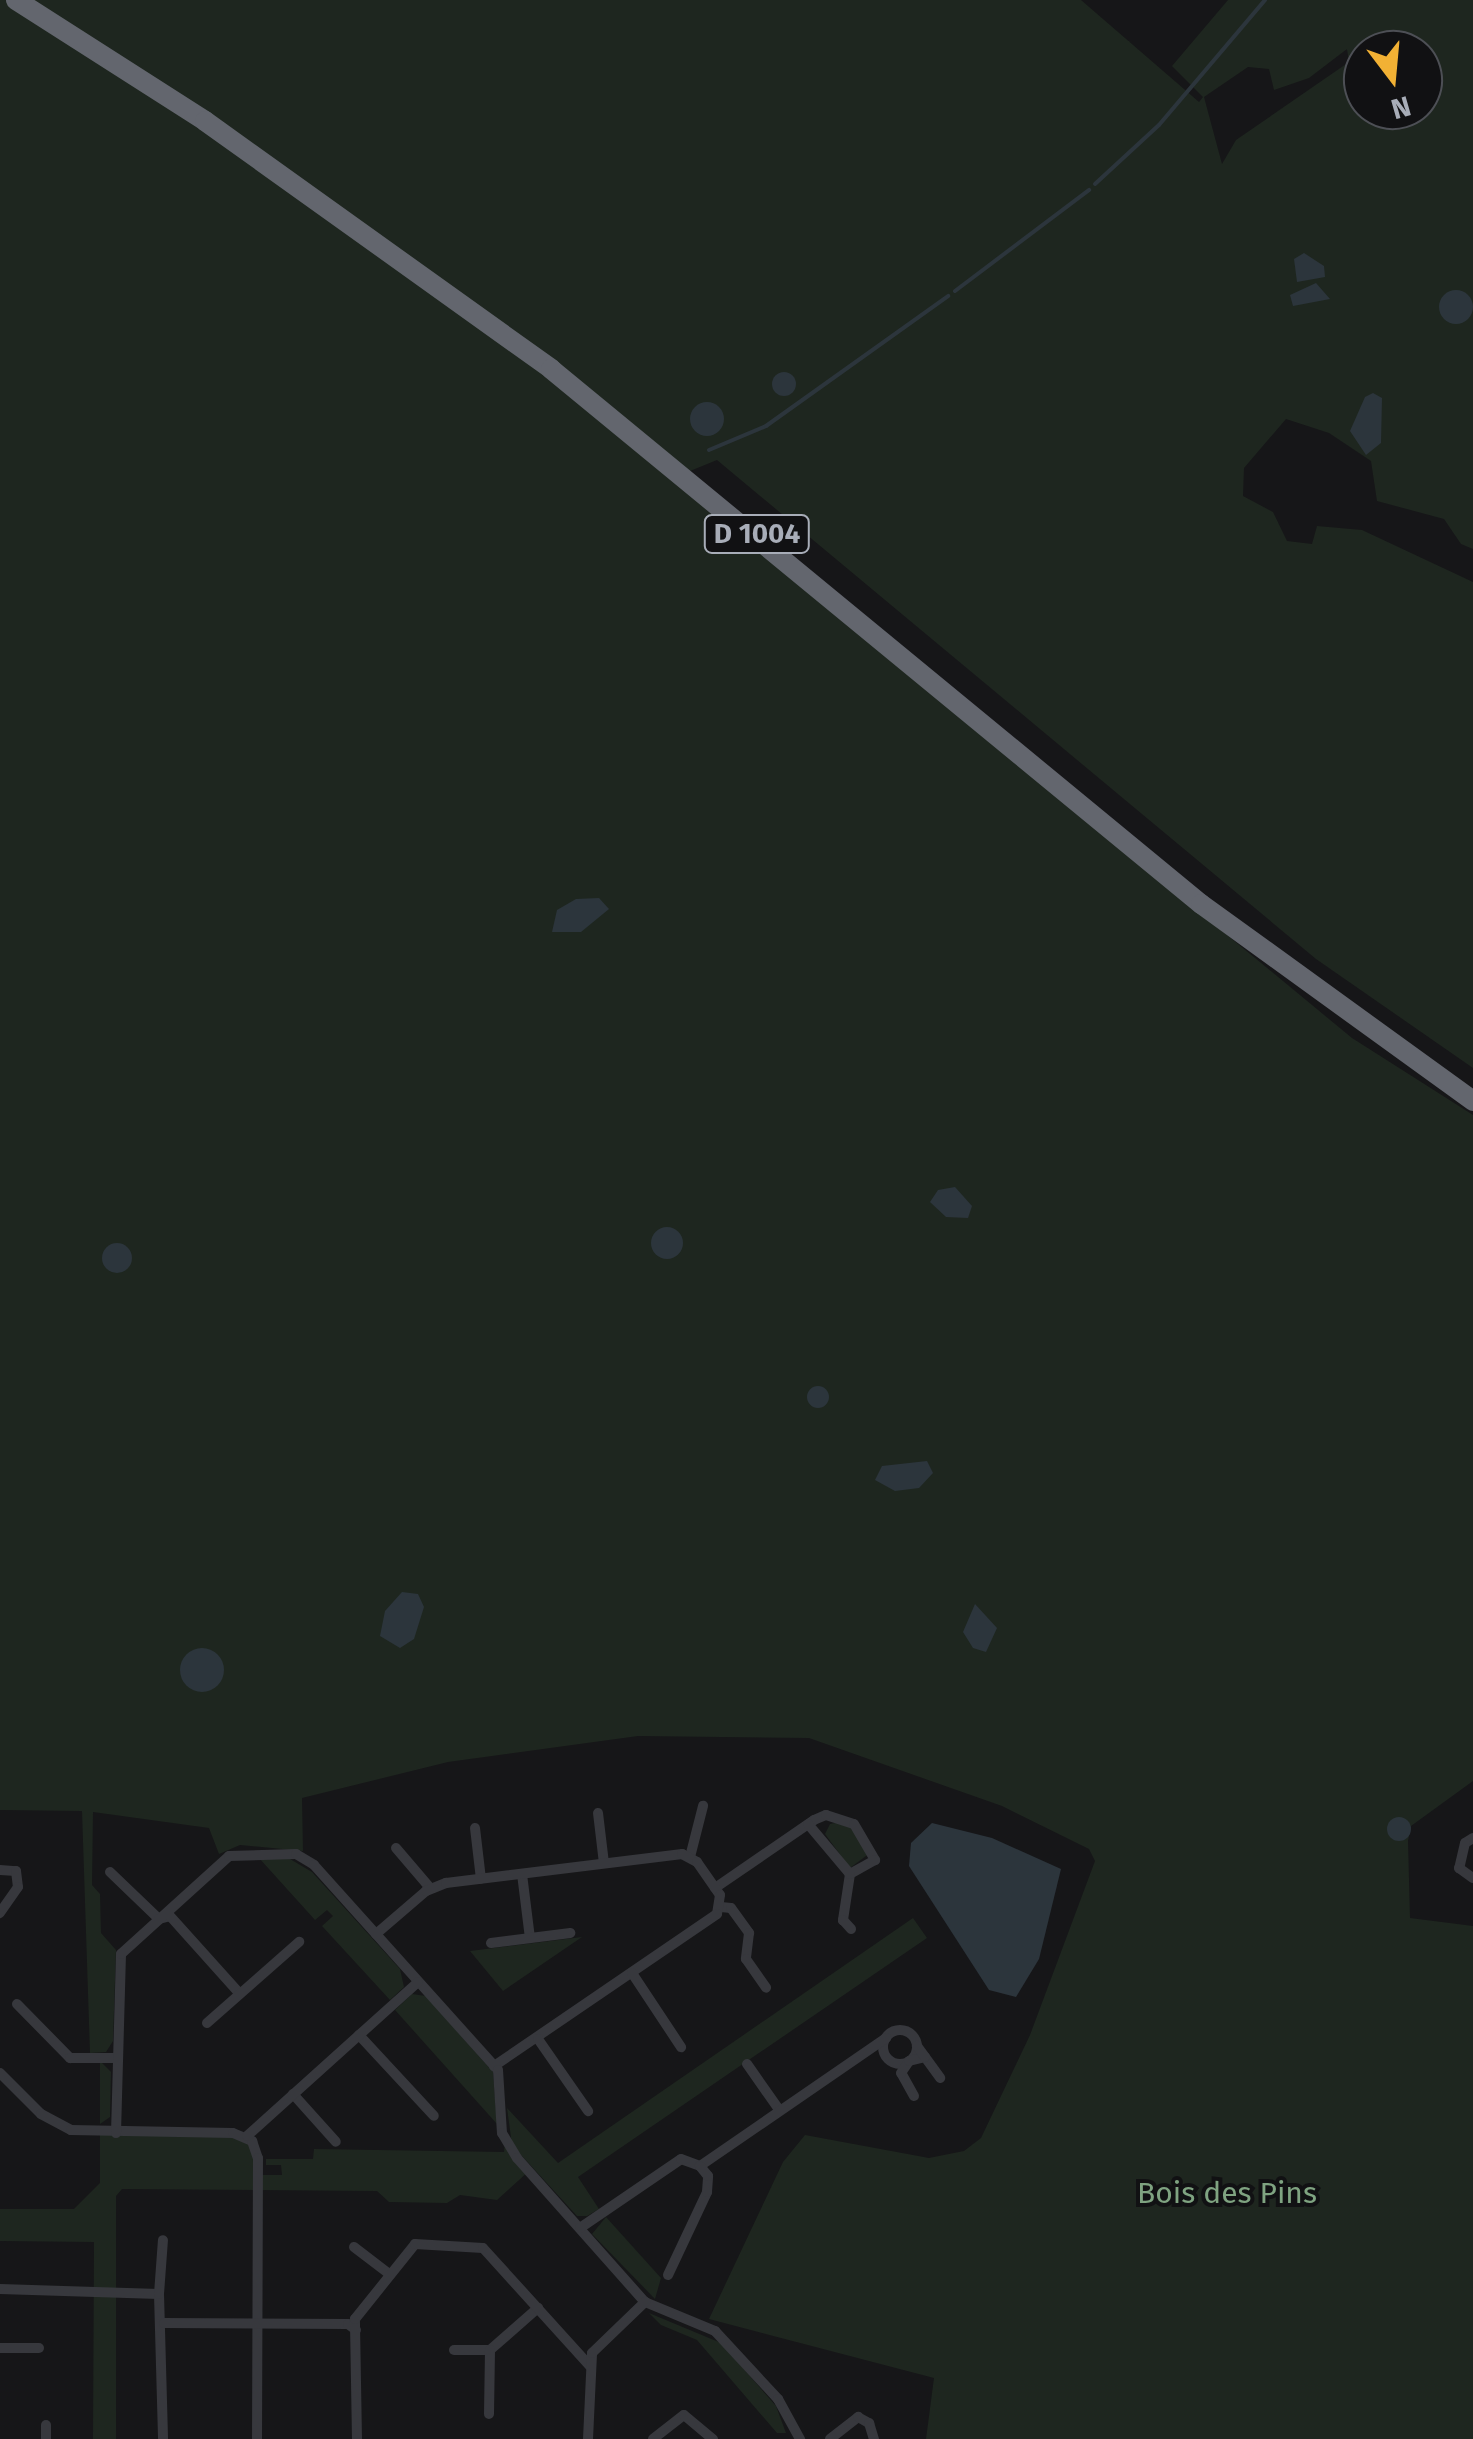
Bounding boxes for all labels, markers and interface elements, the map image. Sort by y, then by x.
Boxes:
north arrow [1343,30,1443,130]
text: N [1387,89,1414,126]
road number: D 1004 [702,511,812,557]
park label: Bois des Pins [1137,2175,1317,2211]

